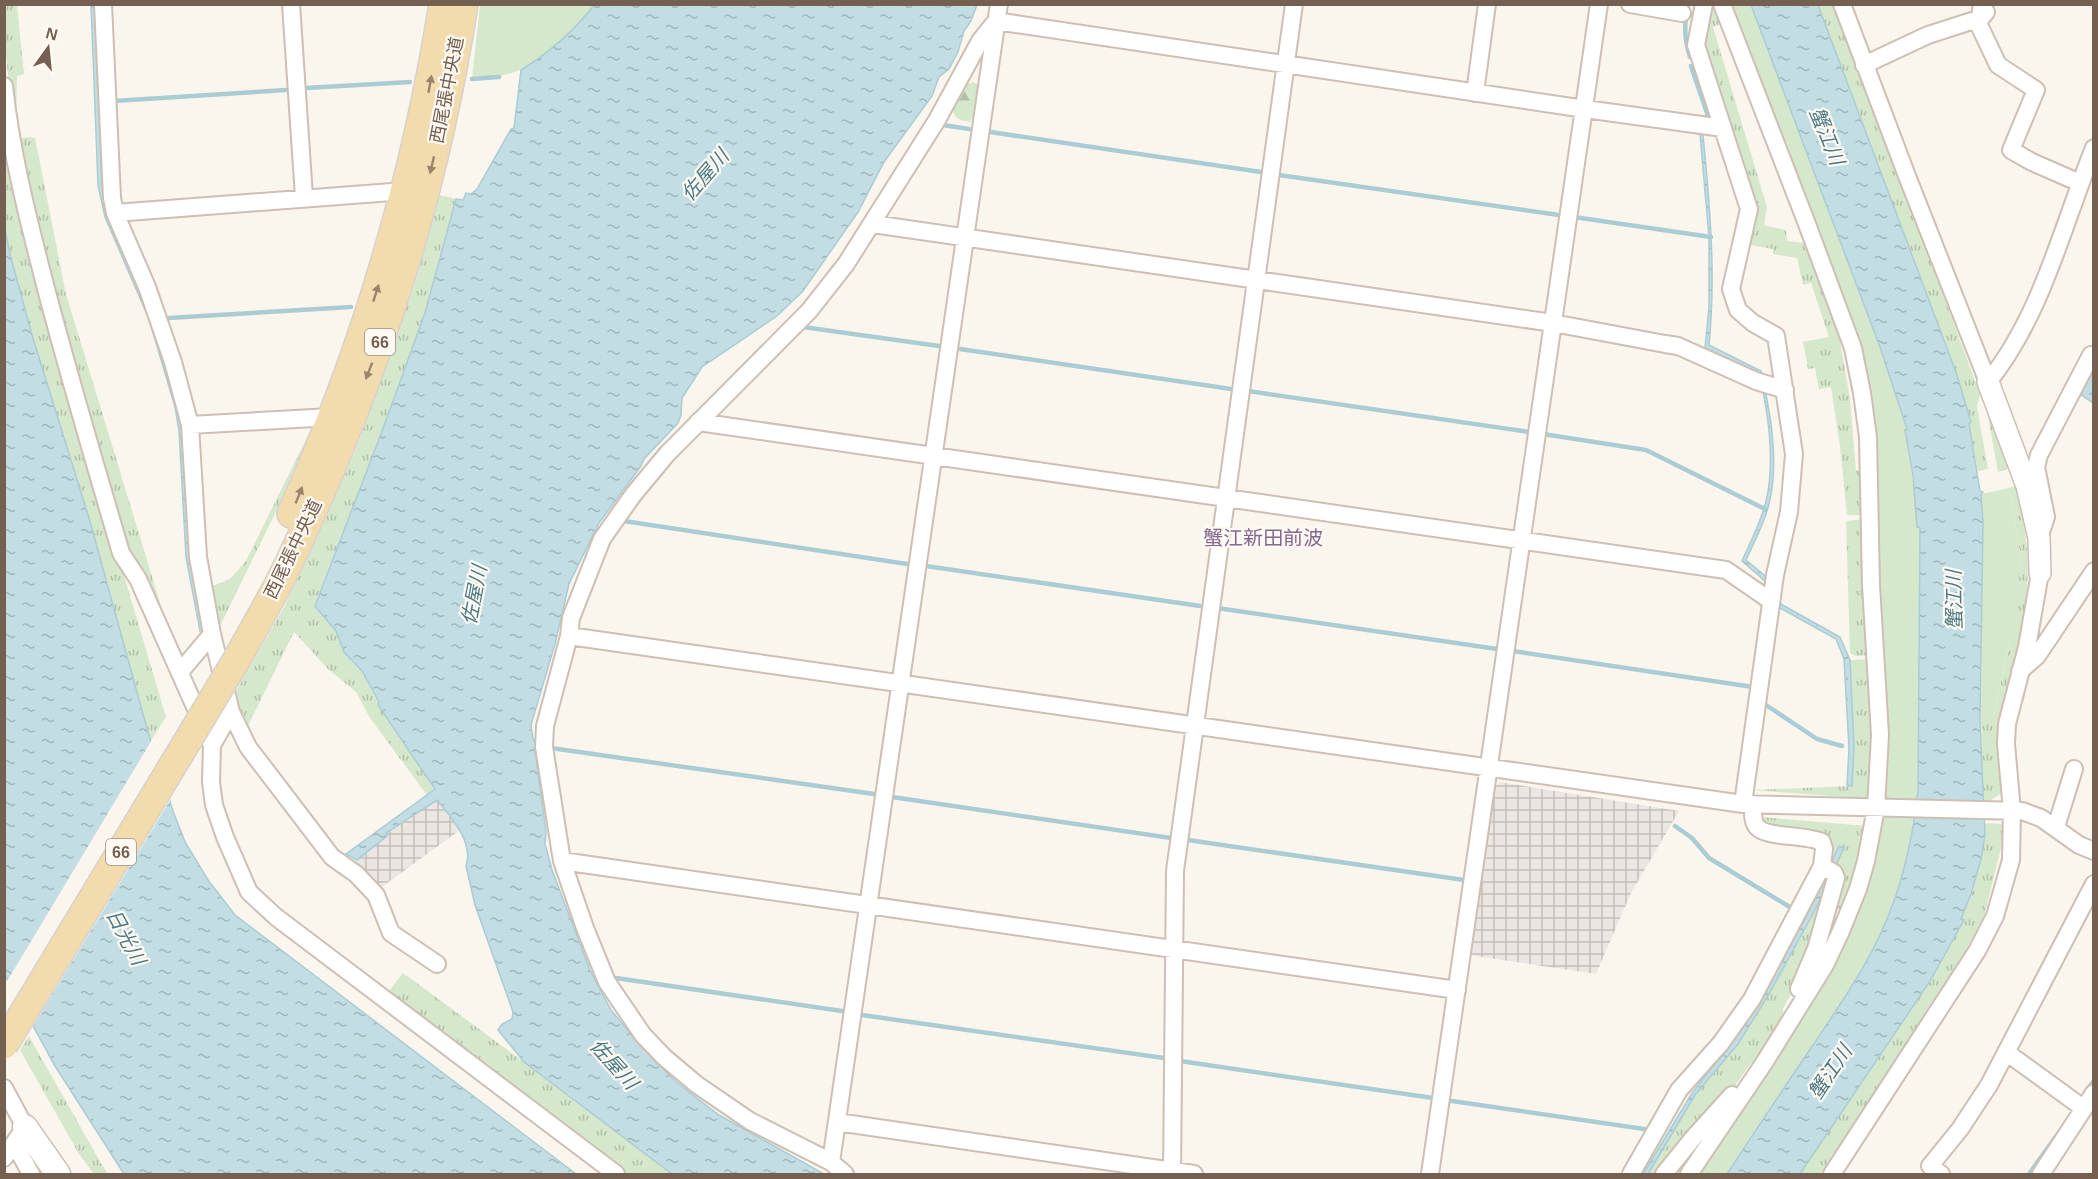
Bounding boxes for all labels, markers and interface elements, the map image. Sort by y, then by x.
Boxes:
north arrow [18,18,78,78]
text: N [44,24,60,44]
street label: 西尾張中央道 [427,35,467,145]
one-way arrow [426,74,435,93]
water label: 蟹江川 [1806,104,1849,170]
water label: 佐屋川 [677,144,734,205]
one-way arrow [427,156,436,175]
one-way arrow [371,284,381,302]
road number: 66 [365,329,395,355]
one-way arrow [363,362,373,380]
one-way arrow [294,485,304,503]
street label: 西尾張中央道 [260,496,326,602]
district label: 蟹江新田前波 [1203,527,1323,549]
water label: 佐屋川 [457,561,491,627]
water label: 蟹江川 [1942,568,1966,630]
road number: 66 [106,839,136,865]
water label: 日光川 [102,905,151,970]
water label: 佐屋川 [586,1034,644,1095]
water label: 蟹江川 [1804,1039,1857,1103]

